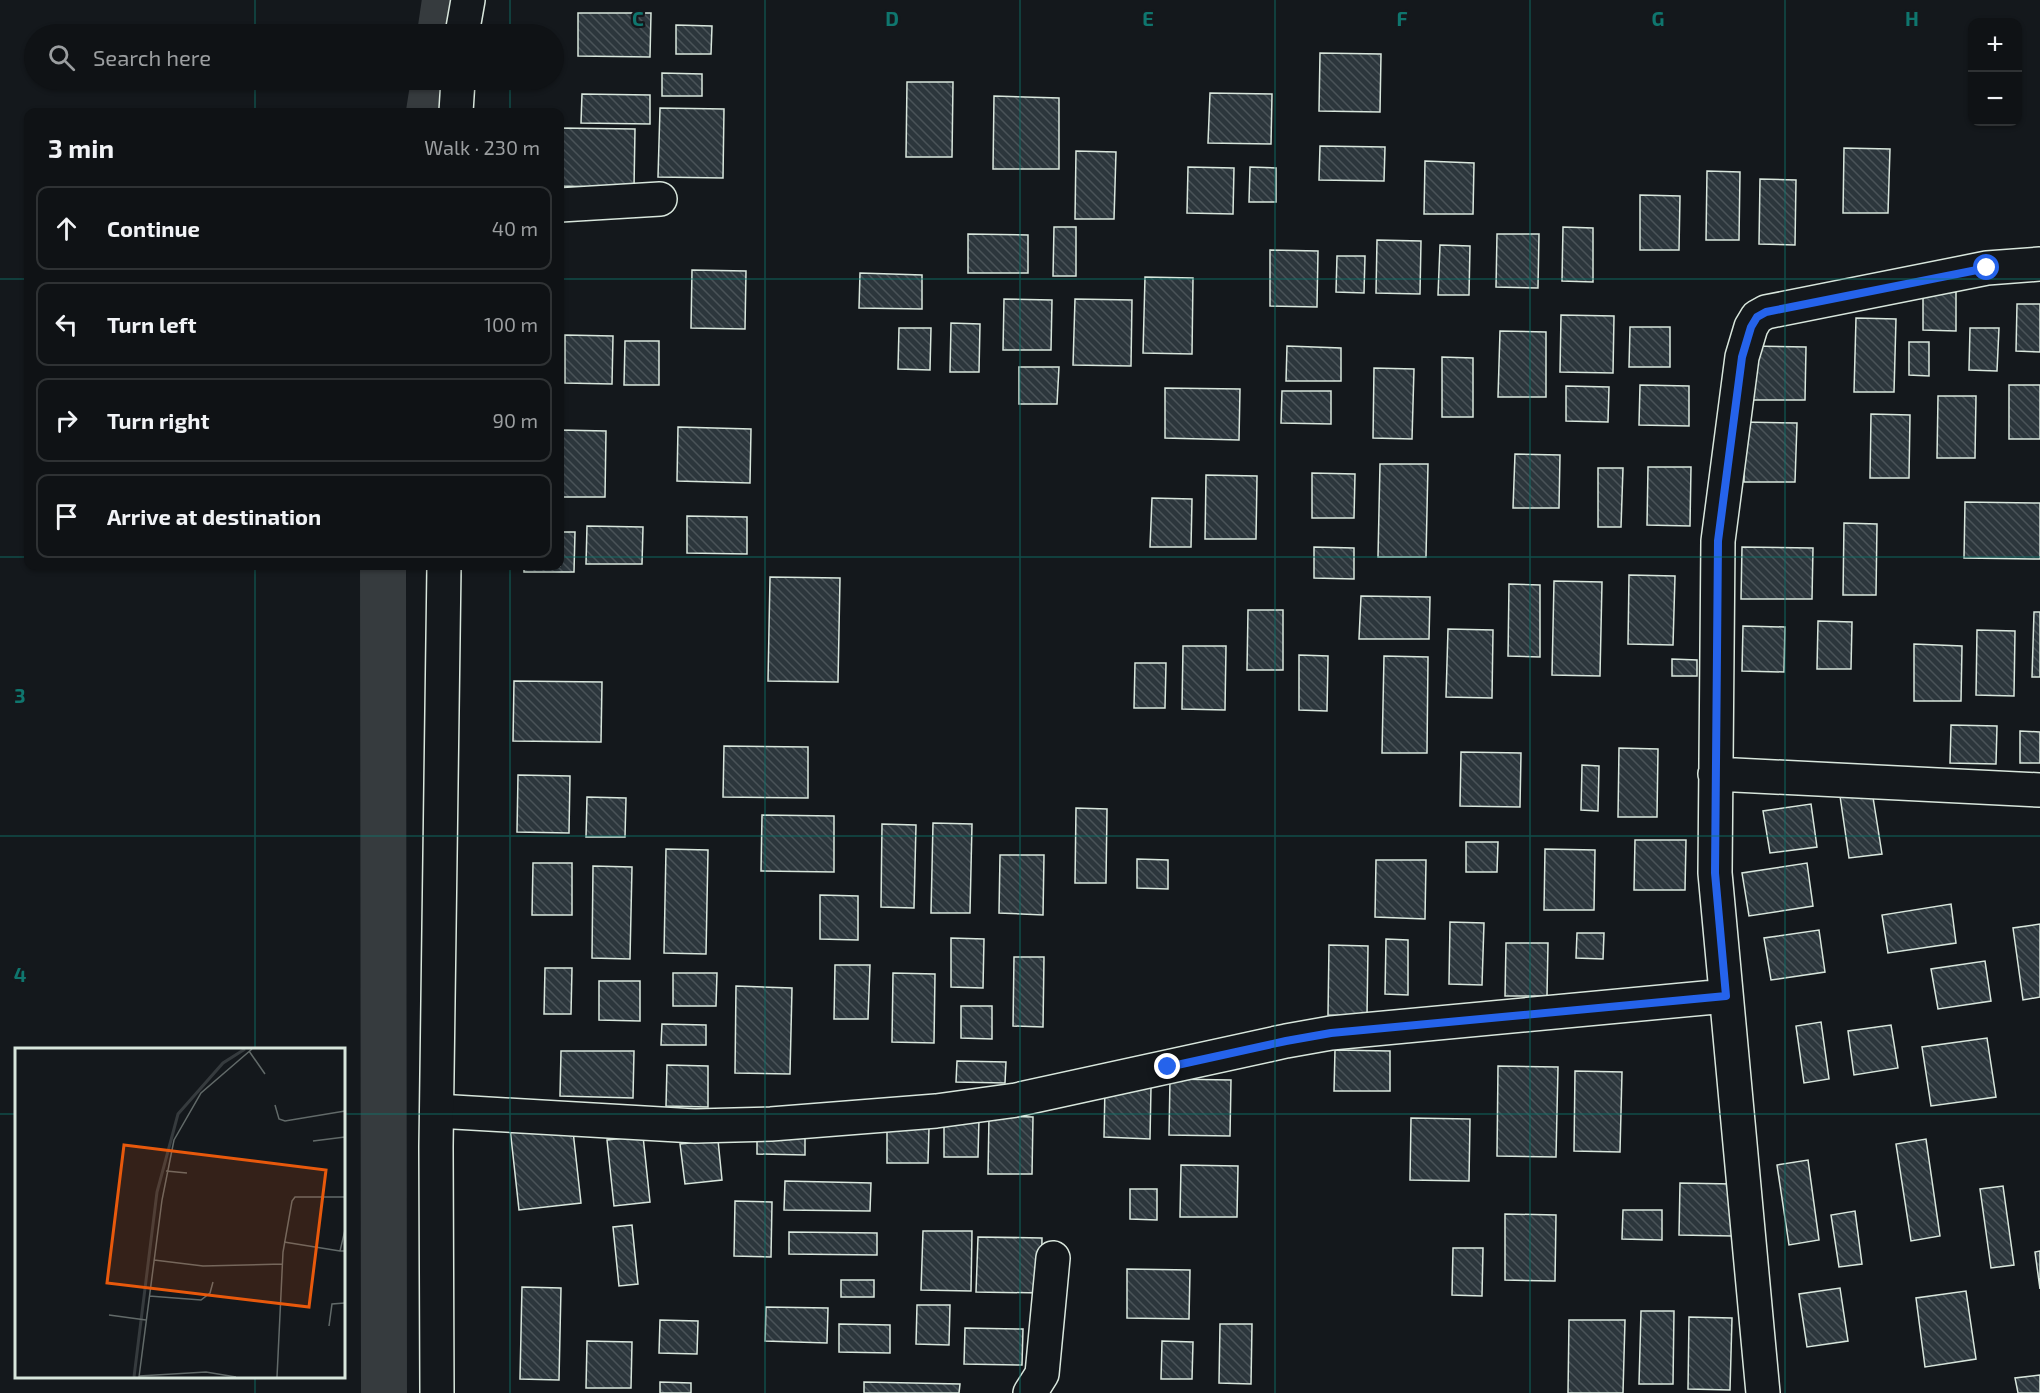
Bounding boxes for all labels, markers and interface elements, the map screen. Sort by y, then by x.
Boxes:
text: C [632,6,644,30]
text: D [885,6,899,30]
text: E [1142,6,1154,30]
text: F [1396,6,1408,30]
text: G [1652,6,1664,30]
text: H [1905,6,1919,30]
map controls [1968,18,2022,126]
button: + [1968,18,2022,72]
search box [24,24,564,90]
icon: search [45,41,78,74]
text: Search here [93,44,211,70]
button: − [1968,72,2022,126]
text: 3 min [48,132,114,163]
text: Walk · 230 m [424,135,540,159]
icon: ahead [50,212,83,245]
text: Continue [107,215,200,241]
text: 40 m [492,216,538,240]
route start [1973,254,1999,280]
icon: left [50,308,83,341]
text: Turn left [107,311,196,337]
text: 100 m [484,312,538,336]
icon: right [50,404,83,437]
text: Turn right [107,407,209,433]
text: 90 m [493,408,538,432]
icon: arrive [50,500,83,533]
text: Arrive at destination [107,503,321,529]
text: 3 [14,683,26,707]
text: 4 [14,962,27,986]
inset map [15,1048,345,1378]
route end [1154,1053,1180,1079]

